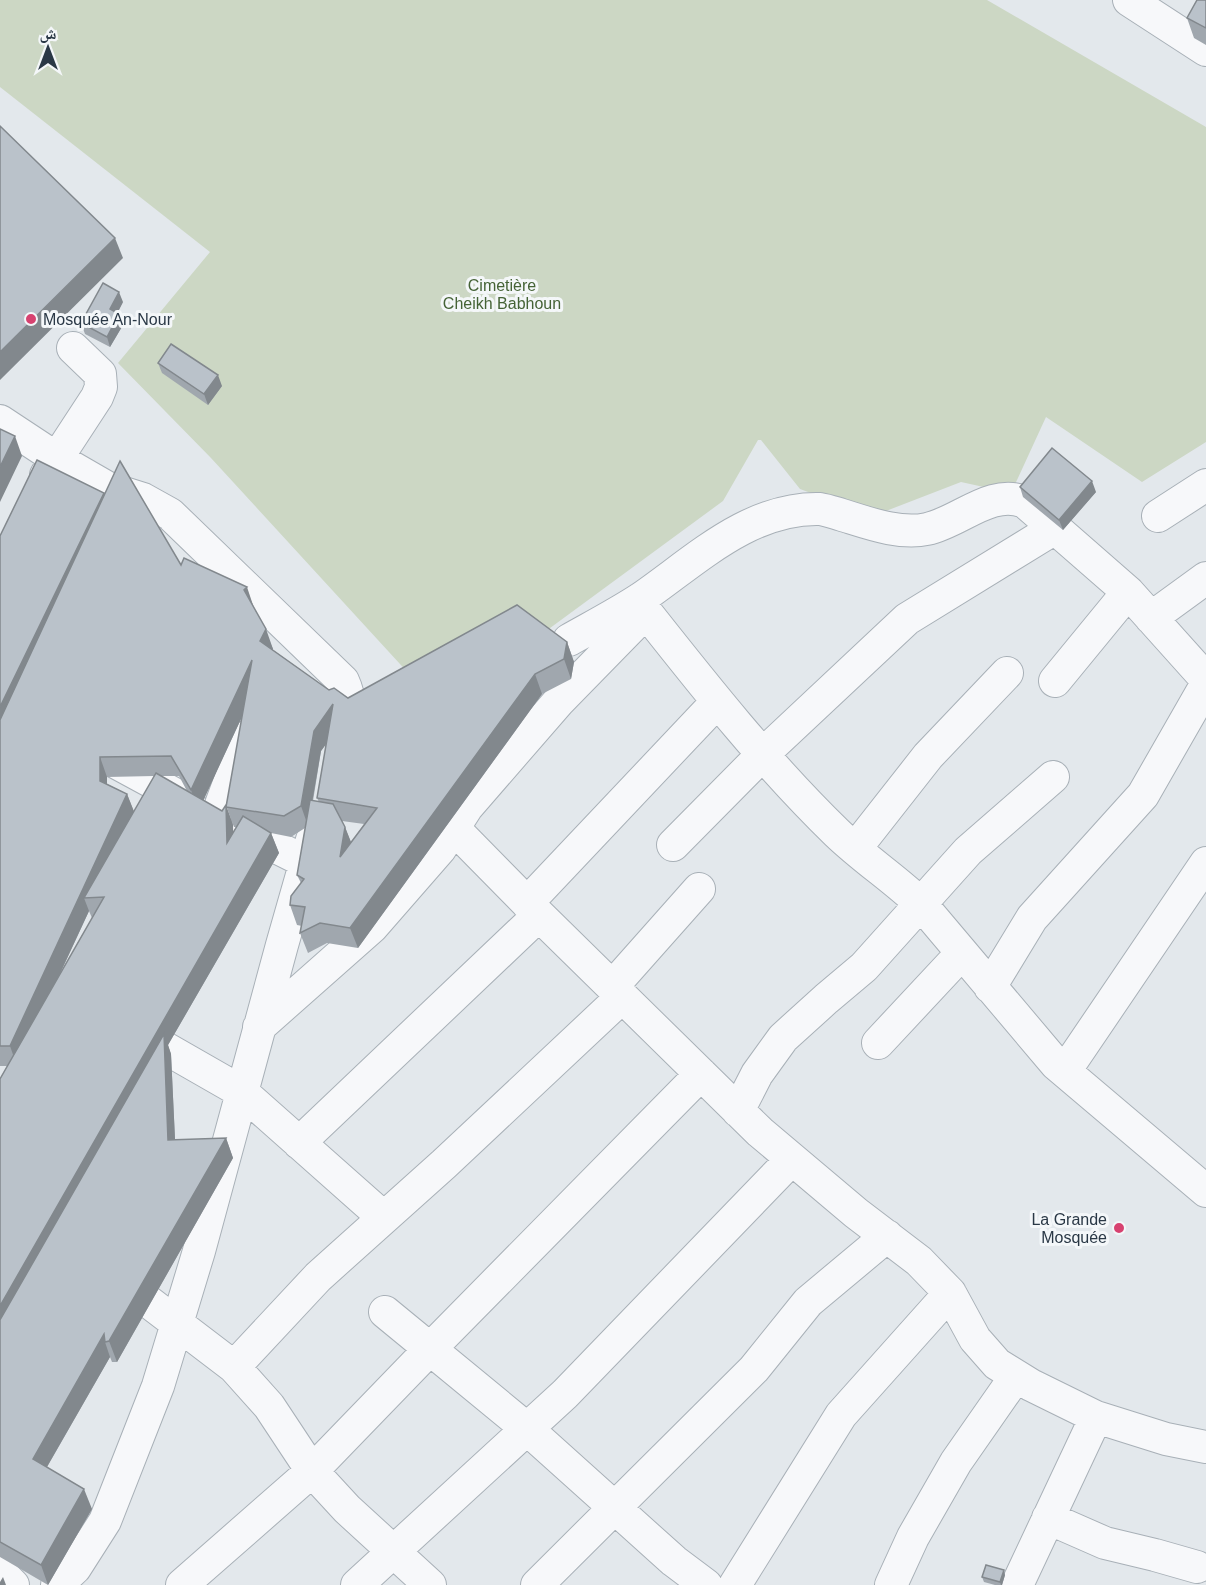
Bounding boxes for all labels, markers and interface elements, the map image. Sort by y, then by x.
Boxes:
north arrow [18,18,78,78]
text: ش [40,25,57,43]
park label: Cimetière Cheikh Babhoun [443,277,561,312]
place label: Mosquée An-Nour [43,311,173,328]
marker: Mosquée An-Nour [24,312,38,326]
place label: La Grande Mosquée [1031,1211,1107,1246]
marker: La Grande Mosquée [1112,1221,1126,1235]

